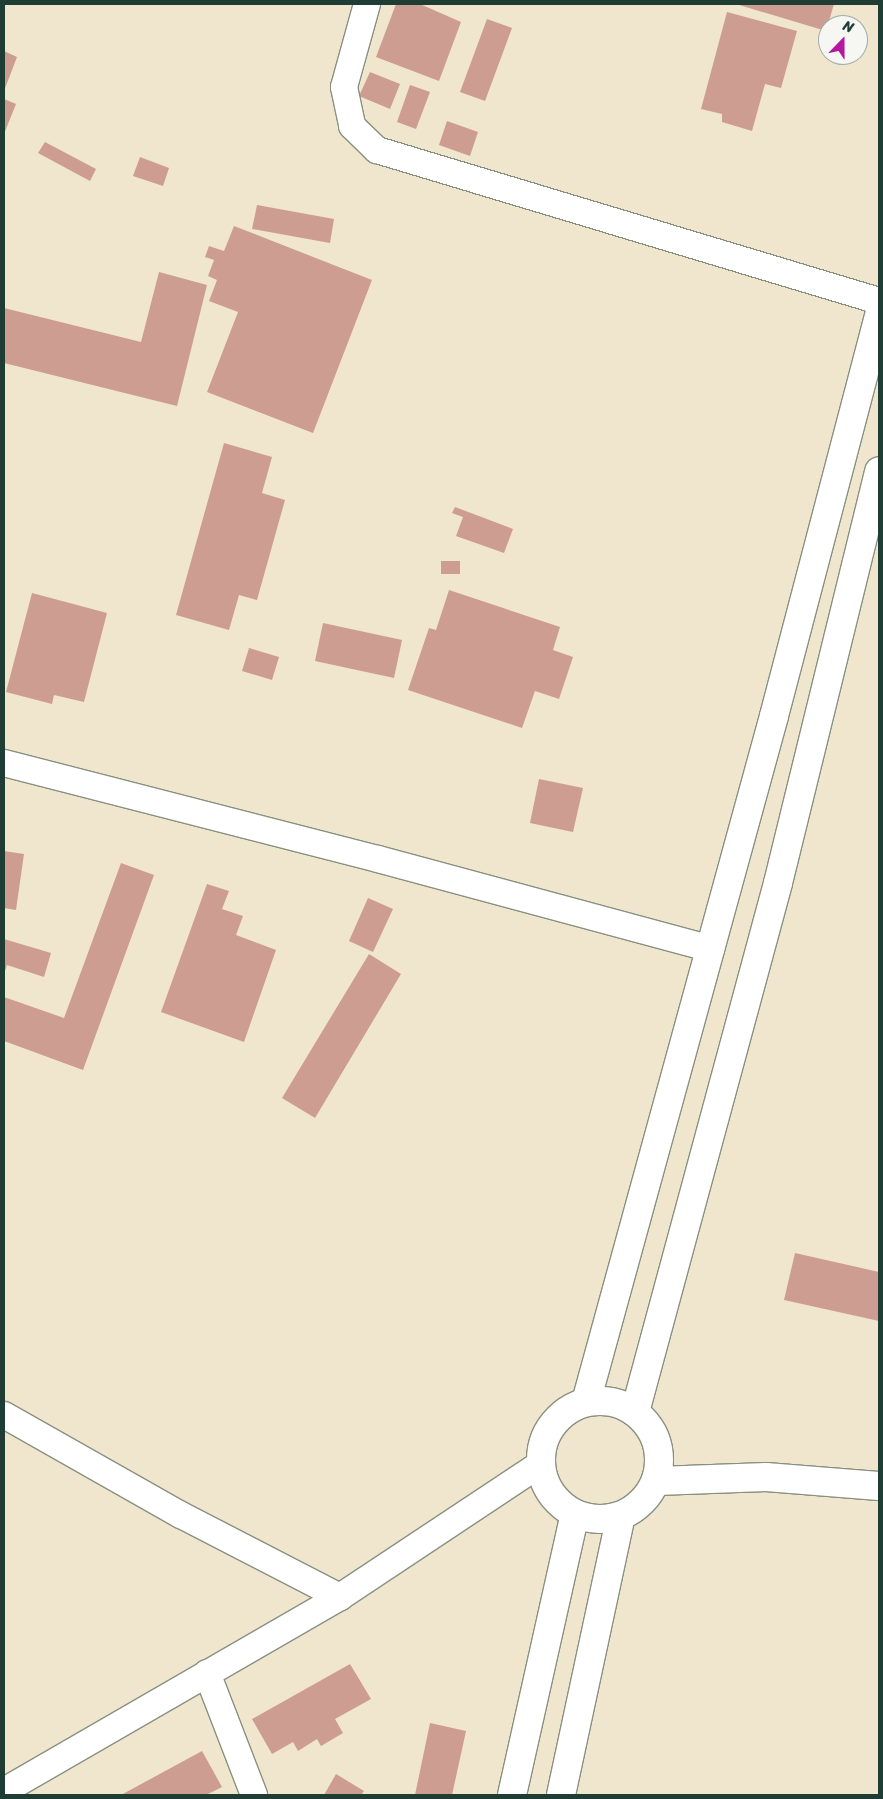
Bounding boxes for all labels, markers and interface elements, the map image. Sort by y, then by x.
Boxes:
text: N [839,13,858,40]
north arrow [818,15,868,65]

